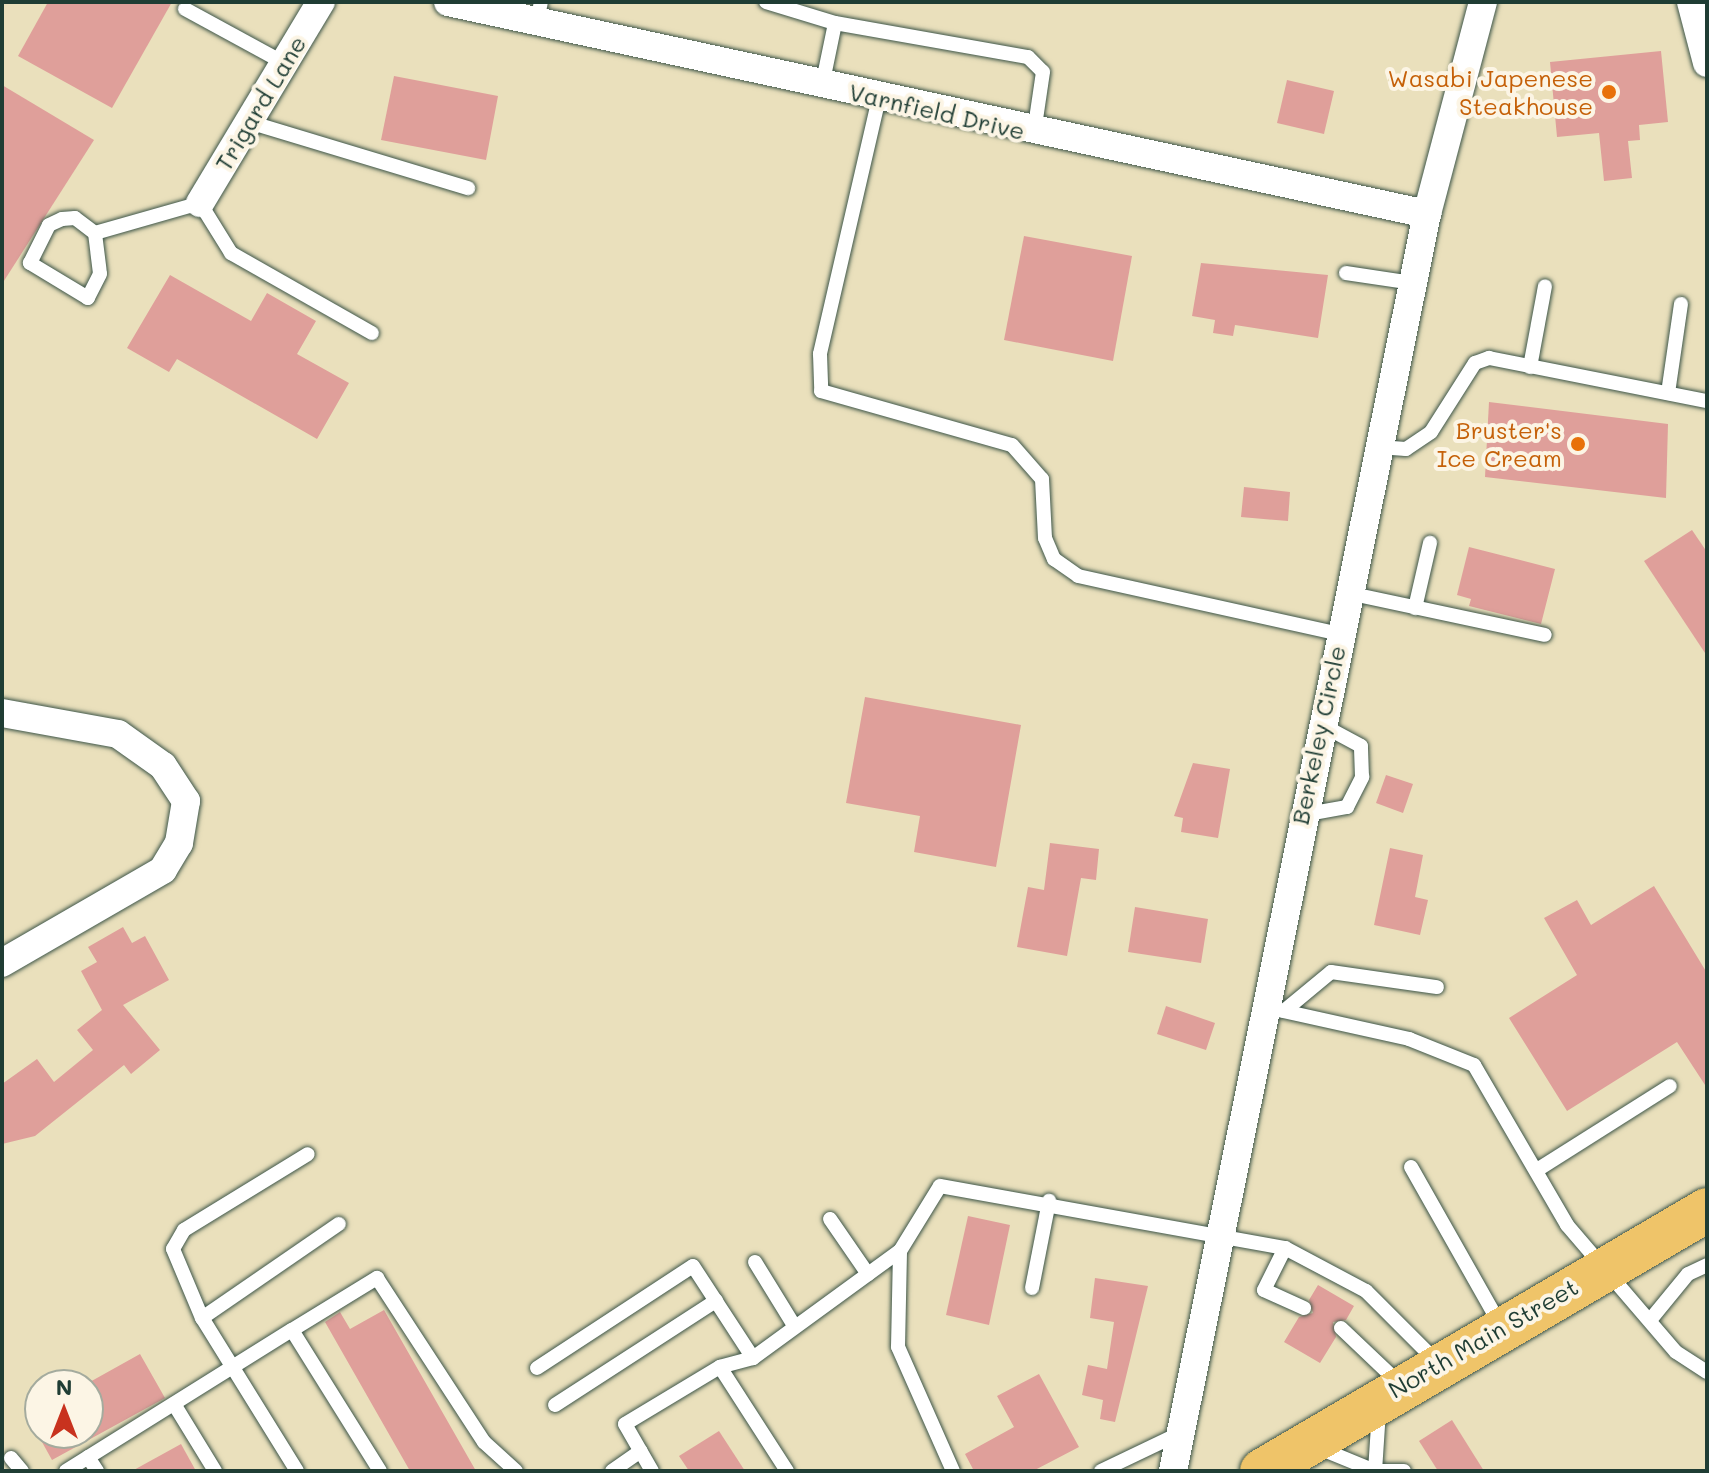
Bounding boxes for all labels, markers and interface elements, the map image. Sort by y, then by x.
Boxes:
street label: Trigard Lane [208,30,312,176]
place label: Wasabi Japenese Steakhouse [1388,64,1593,120]
street label: Varnfield Drive [846,77,1028,145]
marker: Wasabi Japenese Steakhouse [1600,83,1618,101]
place label: Bruster's Ice Cream [1437,416,1562,472]
marker: Bruster's Ice Cream [1569,435,1587,453]
street label: Berkeley Circle [1285,643,1351,827]
street label: North Main Street [1383,1272,1583,1404]
north arrow [24,1369,104,1449]
text: N [56,1372,72,1401]

